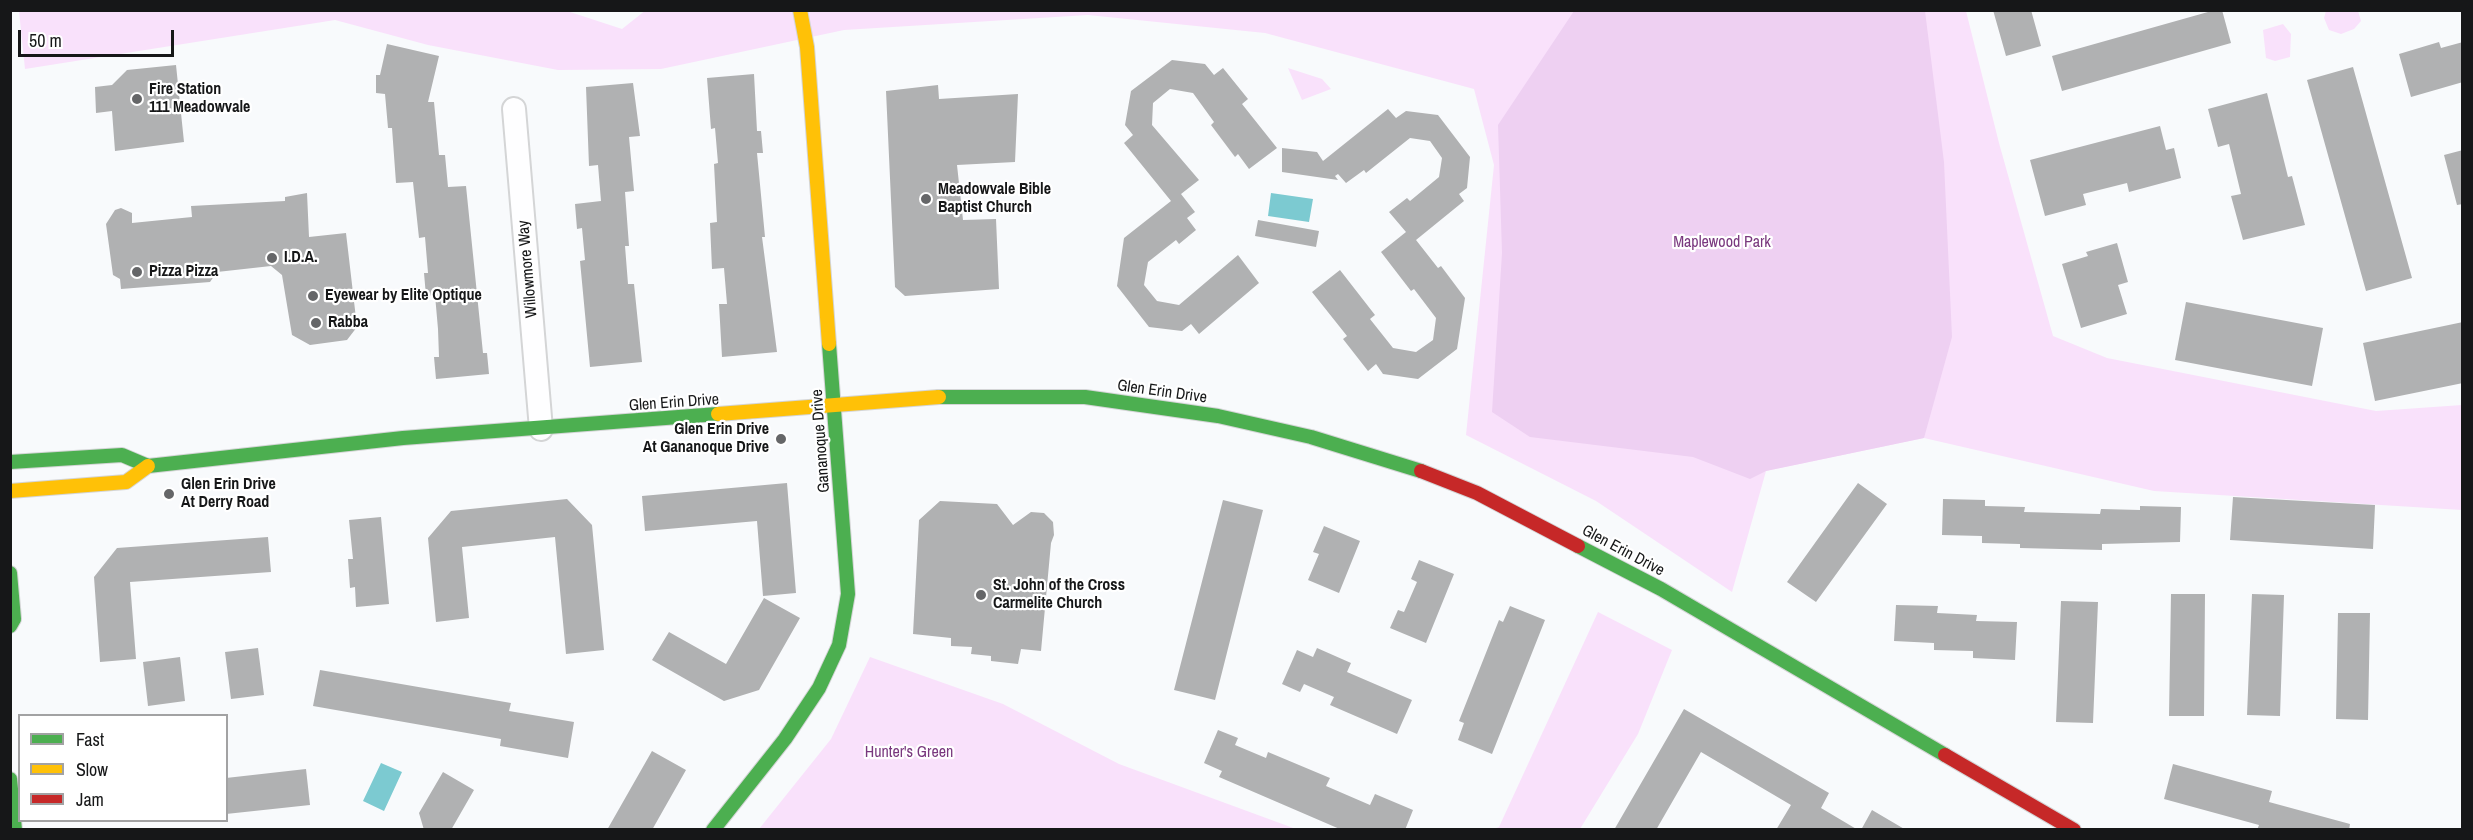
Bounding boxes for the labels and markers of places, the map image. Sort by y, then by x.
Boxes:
place label: Fire Station 111 Meadowvale [149,80,250,118]
marker: Fire Station 111 Meadowvale [130,92,144,106]
place label: Meadowvale Bible Baptist Church [938,180,1051,218]
marker: Meadowvale Bible Baptist Church [919,192,933,206]
place label: I.D.A. [284,248,318,268]
marker: I.D.A. [265,251,279,265]
place label: Pizza Pizza [149,262,218,282]
marker: Pizza Pizza [130,265,144,279]
place label: Eyewear by Elite Optique [325,286,482,306]
marker: Eyewear by Elite Optique [306,289,320,303]
place label: Rabba [328,313,368,333]
marker: Rabba [309,316,323,330]
place label: Glen Erin Drive At Gananoque Drive [643,420,769,458]
marker: Glen Erin Drive At Gananoque Drive [774,432,788,446]
place label: Glen Erin Drive At Derry Road [181,475,276,513]
marker: Glen Erin Drive At Derry Road [162,487,176,501]
place label: St. John of the Cross Carmelite Church [993,576,1125,614]
marker: St. John of the Cross Carmelite Church [974,588,988,602]

